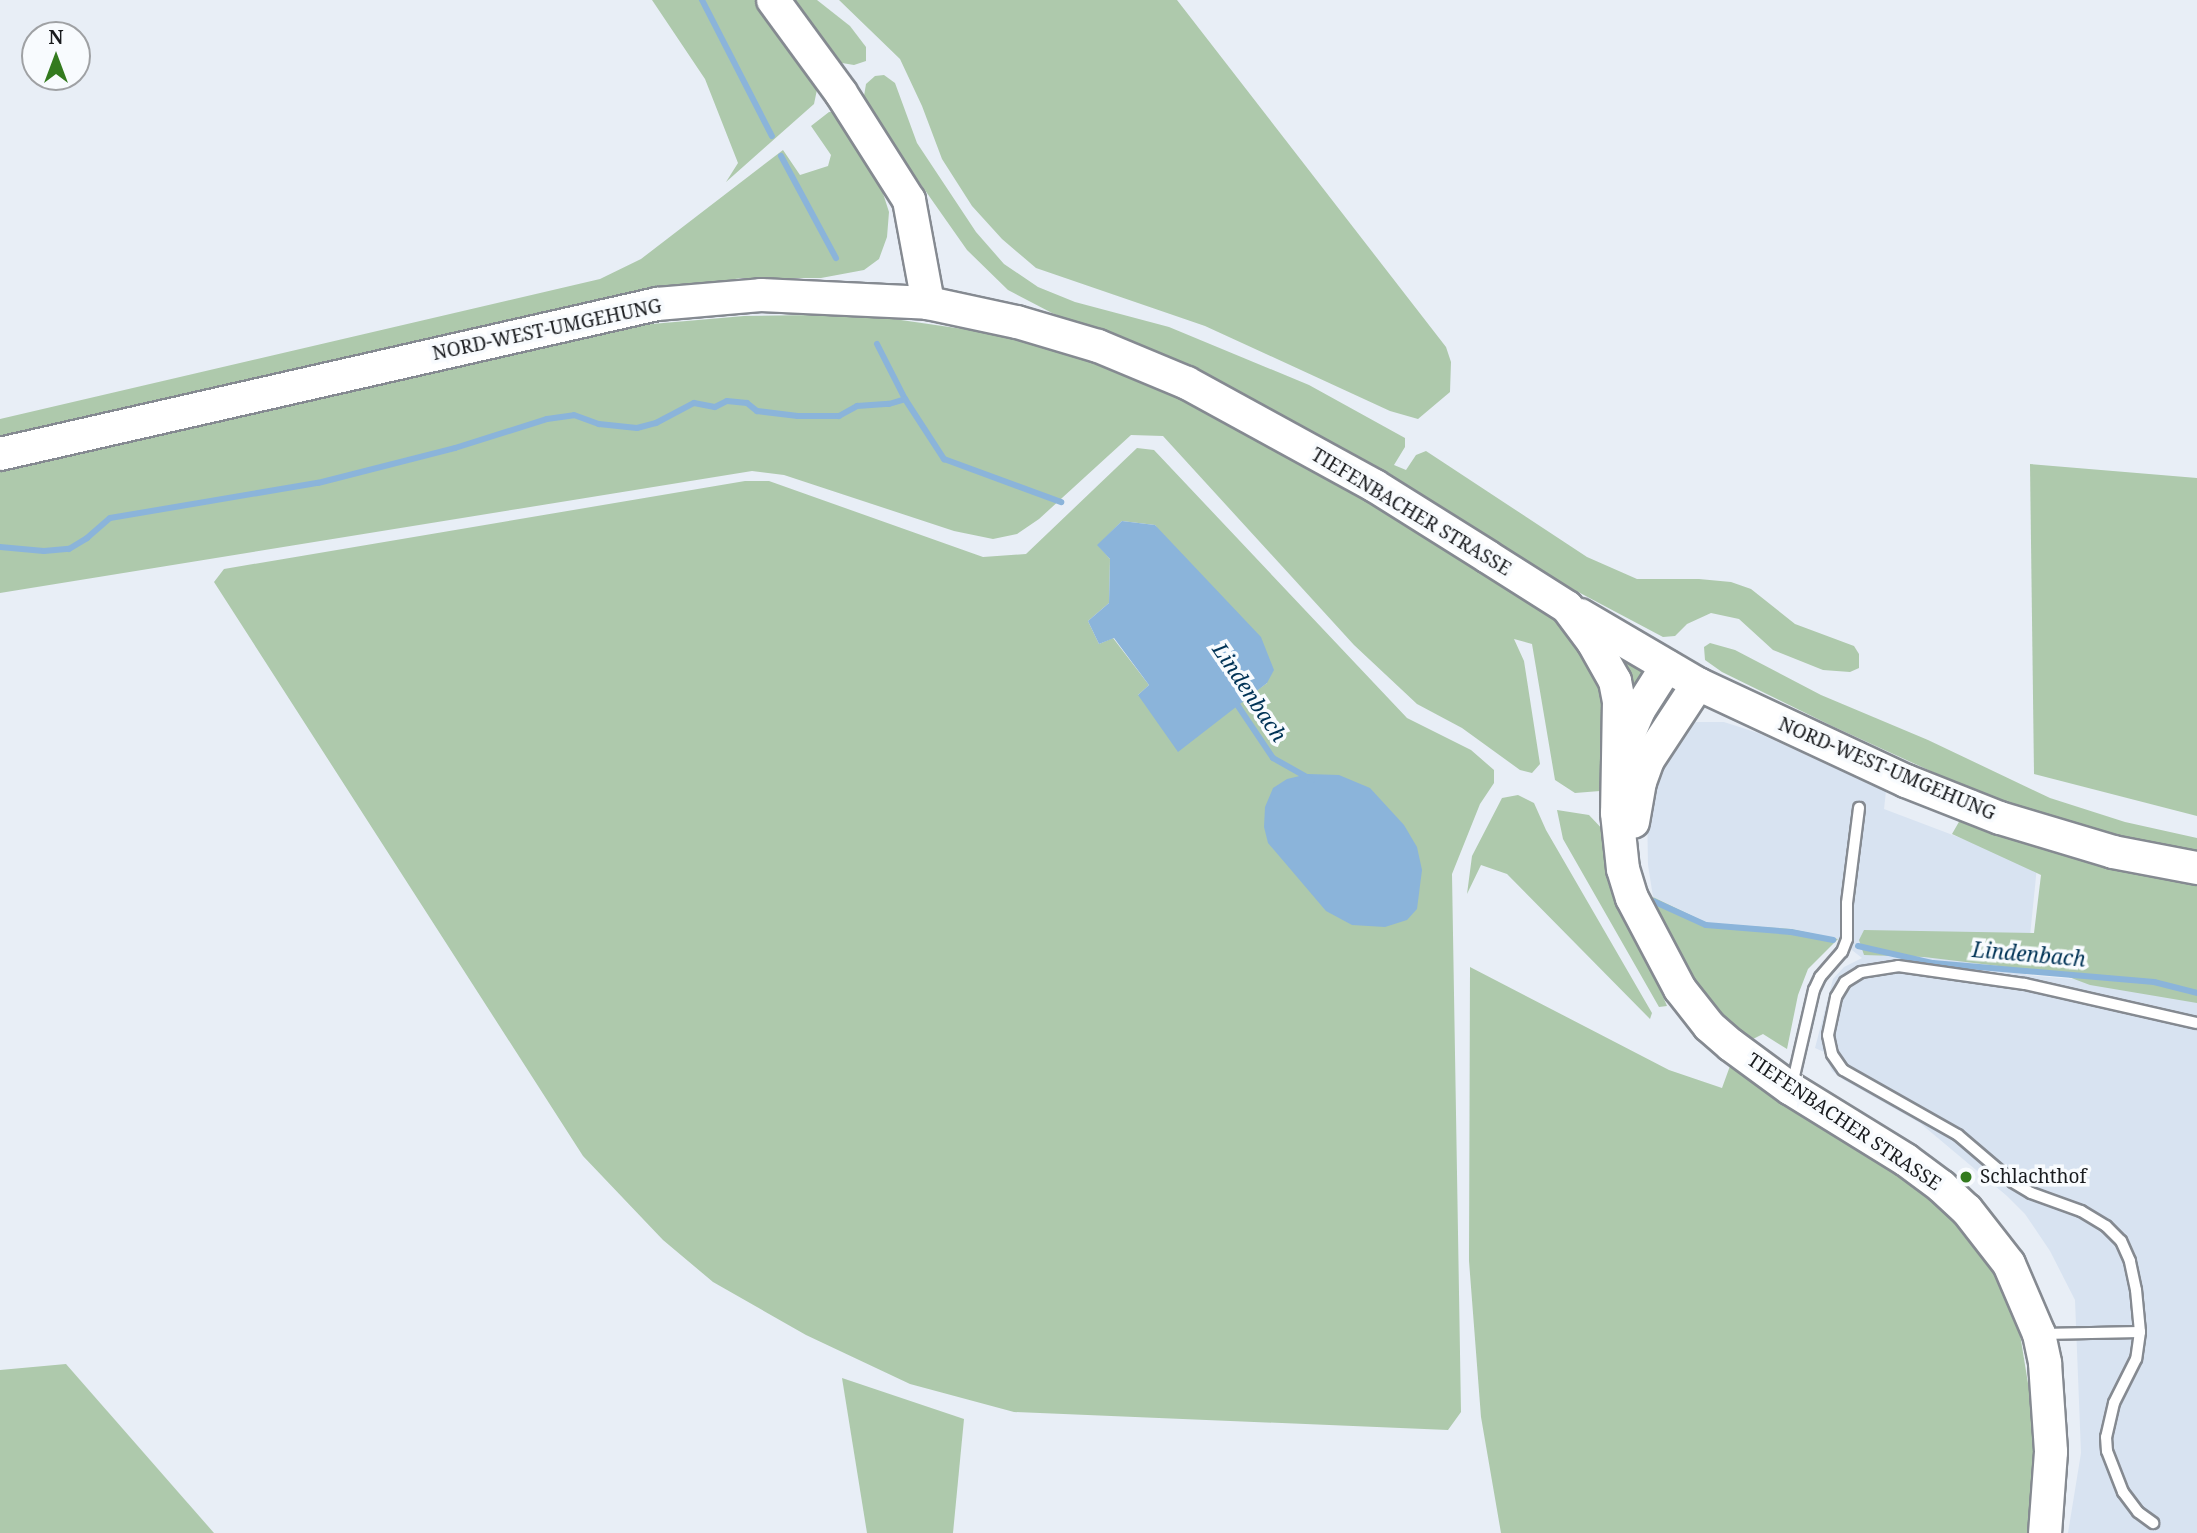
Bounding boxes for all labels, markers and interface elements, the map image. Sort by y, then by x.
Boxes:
north arrow [21,21,91,91]
text: N [49,24,63,50]
street label: NORD-WEST-UMGEHUNG [430,295,664,365]
street label: TIEFENBACHER STRASSE [1307,443,1515,581]
water label: Lindenbach [1208,638,1292,746]
street label: NORD-WEST-UMGEHUNG [1775,713,1999,825]
water label: Lindenbach [1971,936,2087,972]
street label: TIEFENBACHER STRASSE [1743,1049,1945,1195]
place label: Schlachthof [1980,1166,2086,1188]
marker: Schlachthof [1958,1169,1974,1185]

